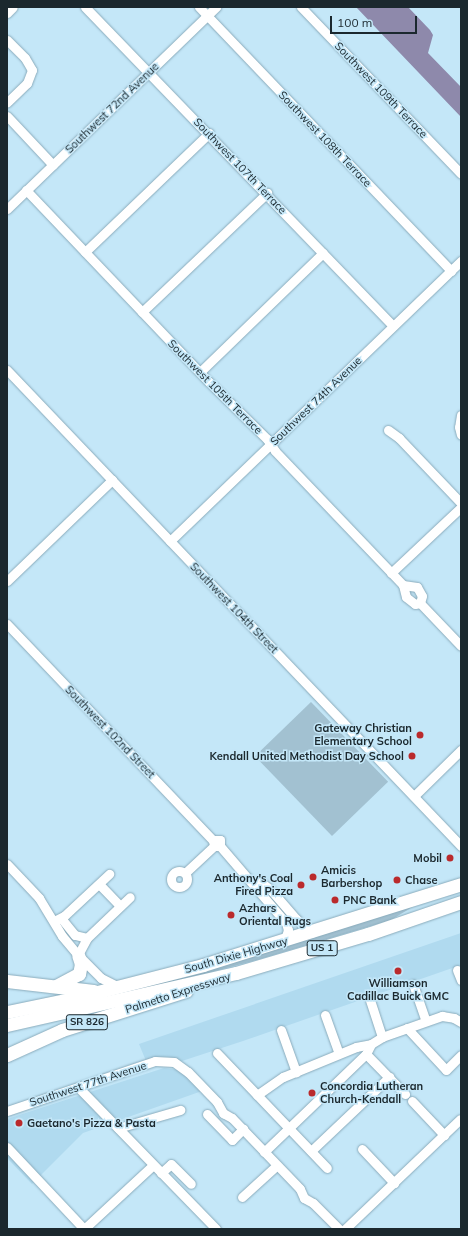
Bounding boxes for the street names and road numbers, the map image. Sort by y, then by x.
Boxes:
street label: Southwest 109th Terrace [332,39,430,141]
street label: Southwest 72nd Avenue [63,60,161,156]
street label: Southwest 108th Terrace [276,88,374,190]
street label: Southwest 107th Terrace [191,115,289,217]
street label: Southwest 105th Terrace [165,337,265,437]
street label: Southwest 74th Avenue [268,354,364,448]
street label: Southwest 104th Street [187,560,281,656]
street label: Southwest 102nd Street [62,683,158,781]
street label: South Dixie Highway [183,934,289,976]
road number: US 1 [306,940,338,956]
street label: Palmetto Expressway [124,970,232,1016]
road number: SR 826 [65,1014,109,1030]
street label: Southwest 77th Avenue [28,1059,148,1109]

